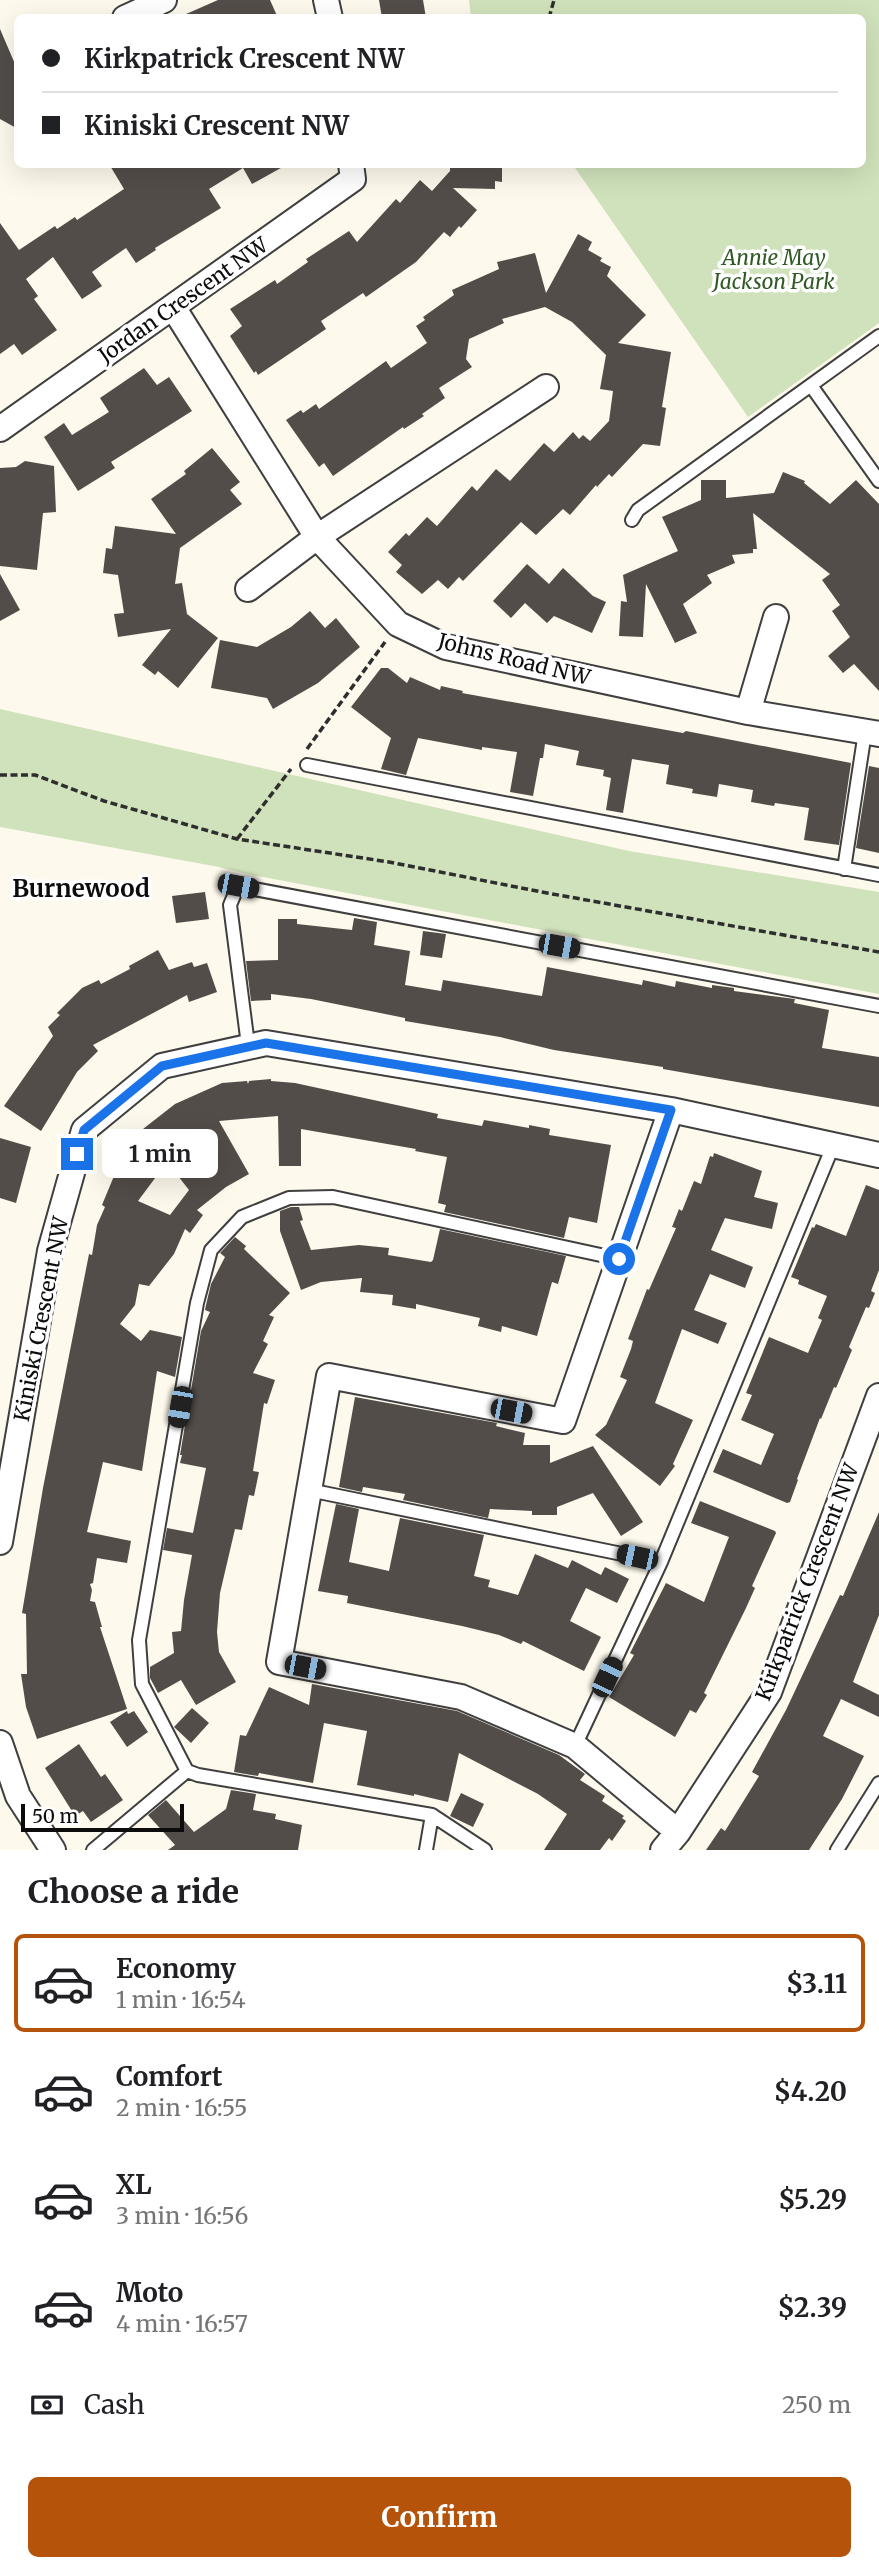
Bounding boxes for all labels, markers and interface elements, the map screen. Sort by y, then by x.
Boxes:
text: Kirkpatrick Crescent NW [84,42,404,75]
text: Kiniski Crescent NW [84,109,349,142]
street label: Jordan Crescent NW [92,231,274,369]
park label: Annie May Jackson Park [711,244,835,295]
street label: Johns Road NW [434,627,594,691]
car [216,872,261,900]
district label: Burnewood [12,873,150,904]
car [537,932,582,960]
callout: 1 min [102,1130,217,1178]
route end [61,1138,93,1170]
text: 1 min [129,1139,191,1168]
street label: Kiniski Crescent NW [8,1213,74,1424]
route start [603,1243,635,1275]
car [167,1384,194,1430]
car [489,1397,534,1425]
street label: Kirkpatrick Crescent NW [749,1459,865,1704]
car [615,1542,660,1572]
car [283,1653,328,1681]
car [589,1654,626,1700]
scale bar [21,1801,184,1833]
text: 50 m [32,1804,78,1828]
text: Choose a ride [28,1872,239,1912]
icon: car [32,1952,95,2015]
text: Economy [116,1952,236,1985]
text: $3.11 [786,1967,847,2000]
text: 1 min · 16:54 [116,1985,246,2014]
icon: car [32,2060,95,2123]
text: Comfort [116,2060,222,2093]
text: $4.20 [774,2075,847,2108]
text: 2 min · 16:55 [116,2093,248,2122]
icon: car [32,2168,95,2231]
text: XL [116,2168,152,2201]
text: $5.29 [778,2183,847,2216]
text: 3 min · 16:56 [116,2201,248,2230]
icon: car [32,2276,95,2339]
text: Moto [116,2276,183,2309]
text: $2.39 [777,2291,847,2324]
text: 4 min · 16:57 [116,2309,248,2338]
icon: cash [28,2386,66,2424]
text: Cash [84,2388,145,2421]
text: 250 m [782,2390,851,2419]
button: Confirm [28,2477,851,2557]

